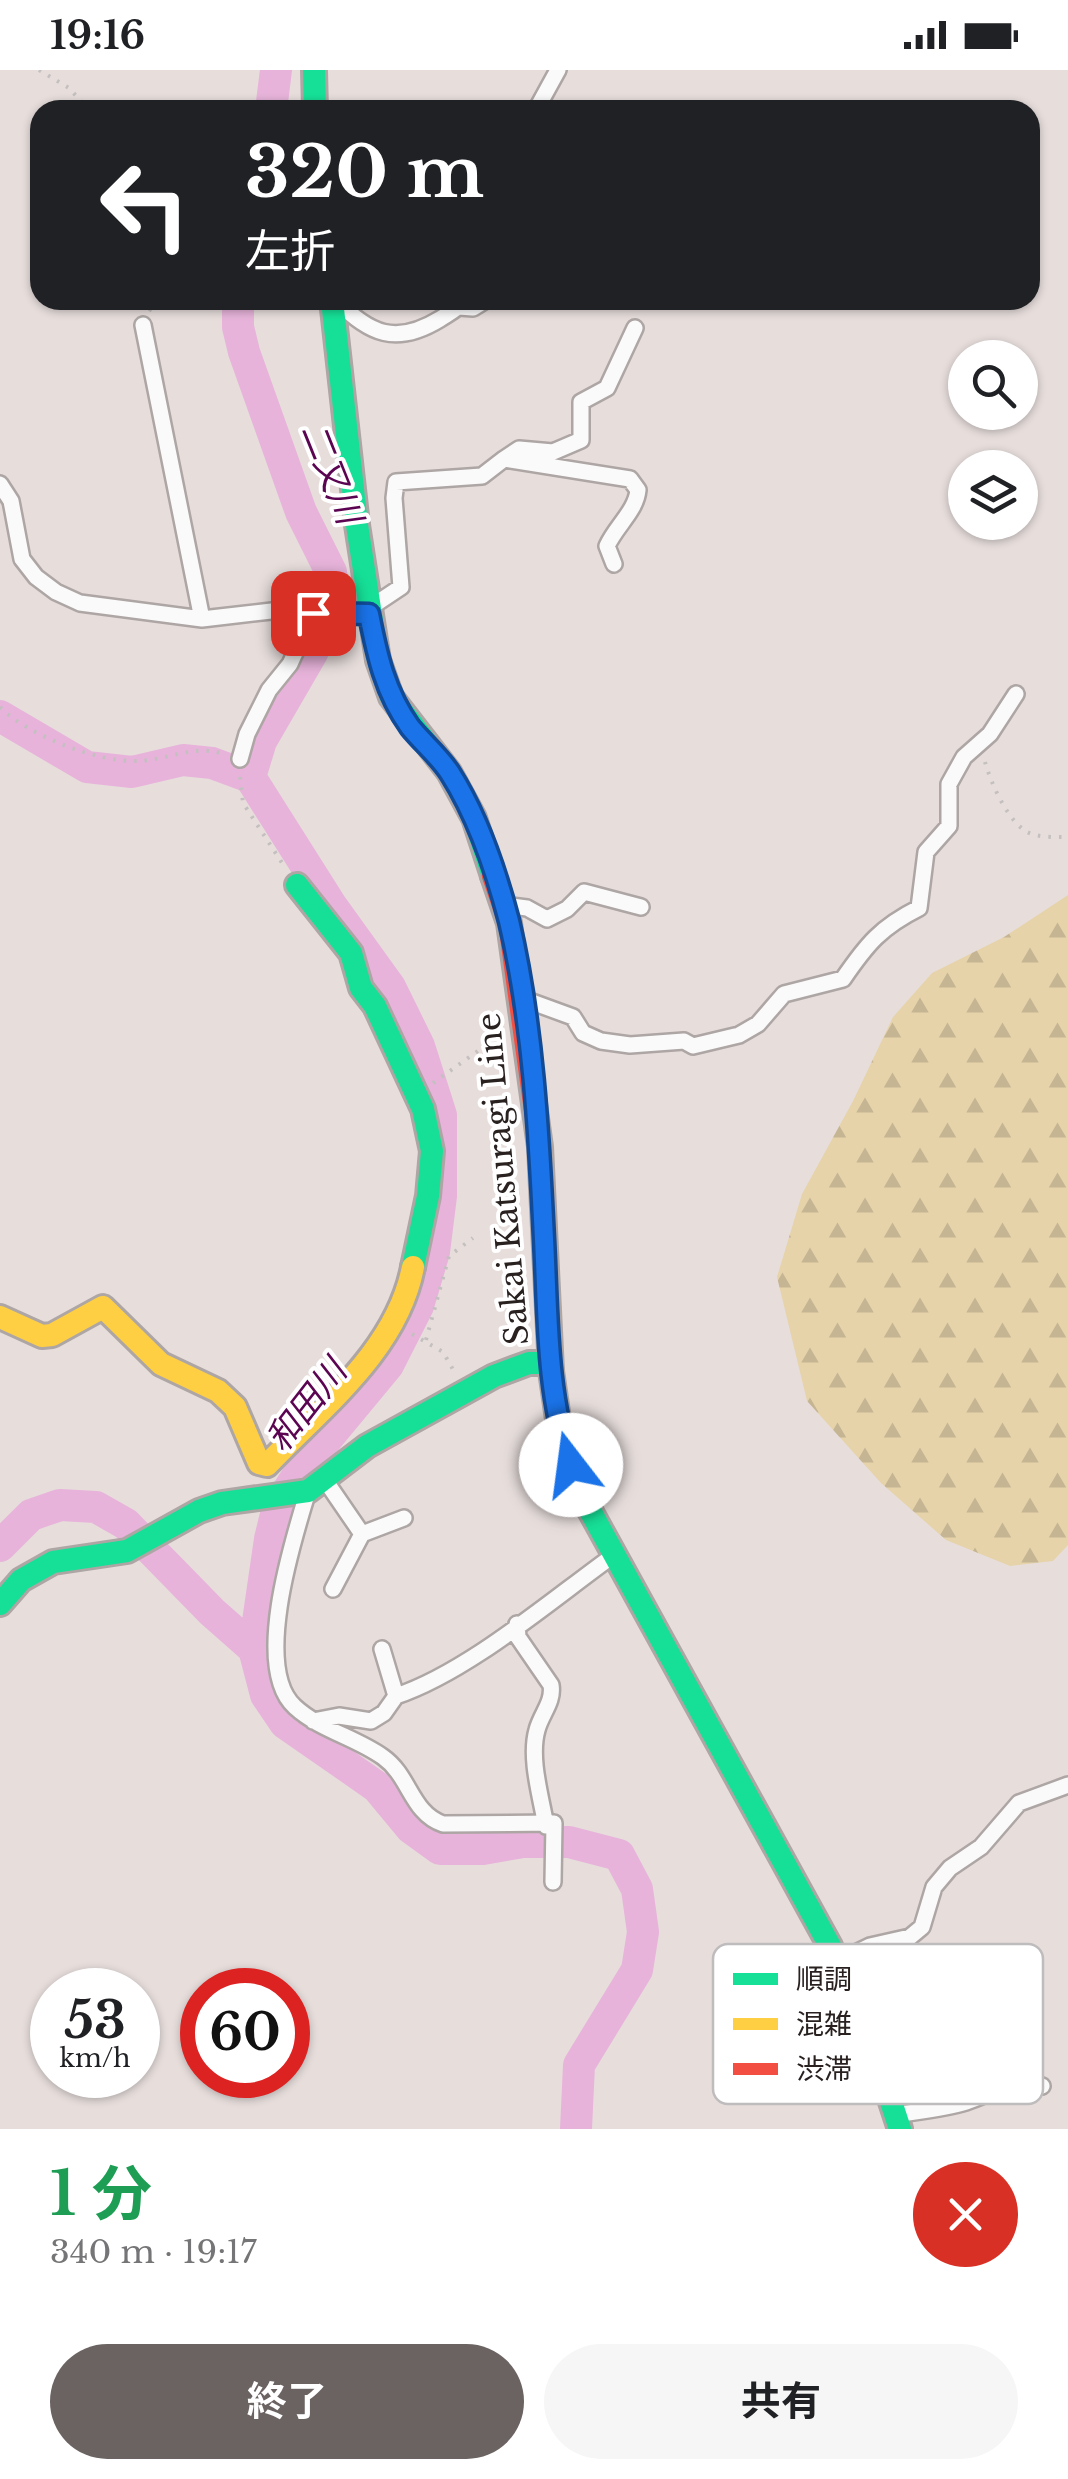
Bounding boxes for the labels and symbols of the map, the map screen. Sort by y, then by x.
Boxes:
water label: 二又川 [292,416,373,533]
pin [271,571,356,656]
street label: Sakai Katsuragi Line [469,1011,537,1347]
water label: 和田川 [257,1347,358,1460]
position arrow [519,1413,623,1517]
legend [713,1944,1043,2104]
text: 順調 [796,1962,852,1997]
speed limit sign: 60 [180,1968,310,2098]
text: 混雑 [796,2007,852,2042]
text: 渋滞 [796,2052,852,2087]

